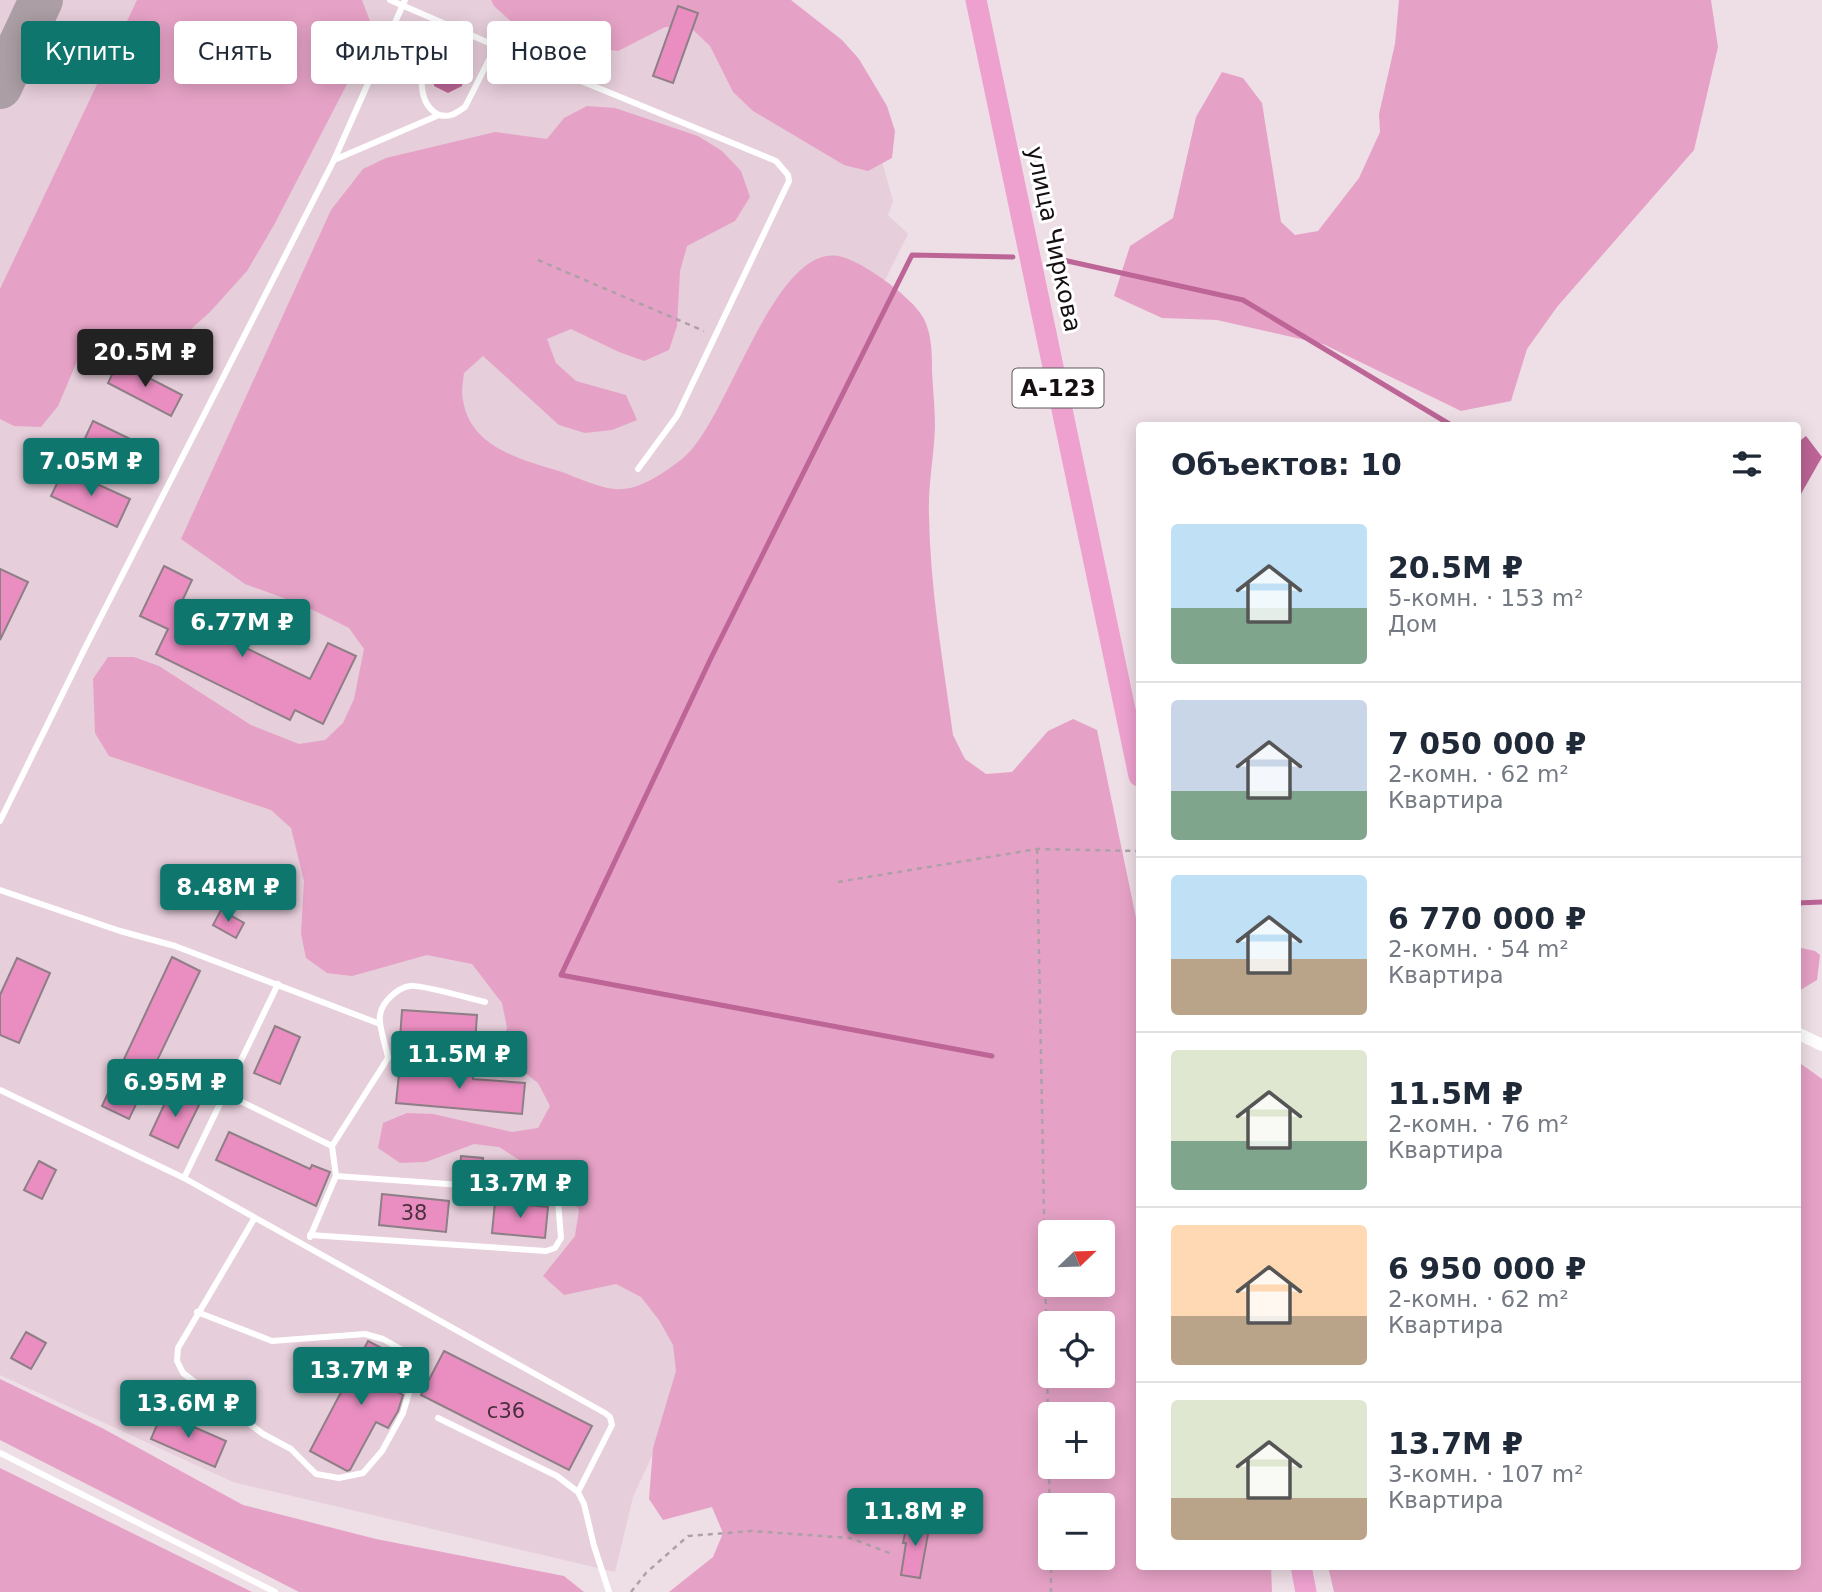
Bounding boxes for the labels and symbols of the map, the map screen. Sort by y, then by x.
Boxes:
street label: улица Чиркова [1021,144,1087,334]
pin: 20.5M ₽ [80,330,210,389]
road number: А-123 [1012,368,1104,408]
pin: 7.05M ₽ [26,438,156,498]
pin: 6.77M ₽ [177,600,307,659]
pin: 8.48M ₽ [163,864,293,924]
pin: 11.5M ₽ [394,1032,524,1091]
pin: 6.95M ₽ [110,1060,240,1119]
pin: 13.7M ₽ [455,1160,585,1220]
house number: 38 [401,1201,427,1225]
north arrow [1038,1220,1115,1297]
pin: 13.7M ₽ [296,1348,426,1407]
pin: 13.6M ₽ [123,1380,253,1440]
house number: с36 [487,1399,525,1423]
pin: 11.8M ₽ [850,1488,980,1548]

